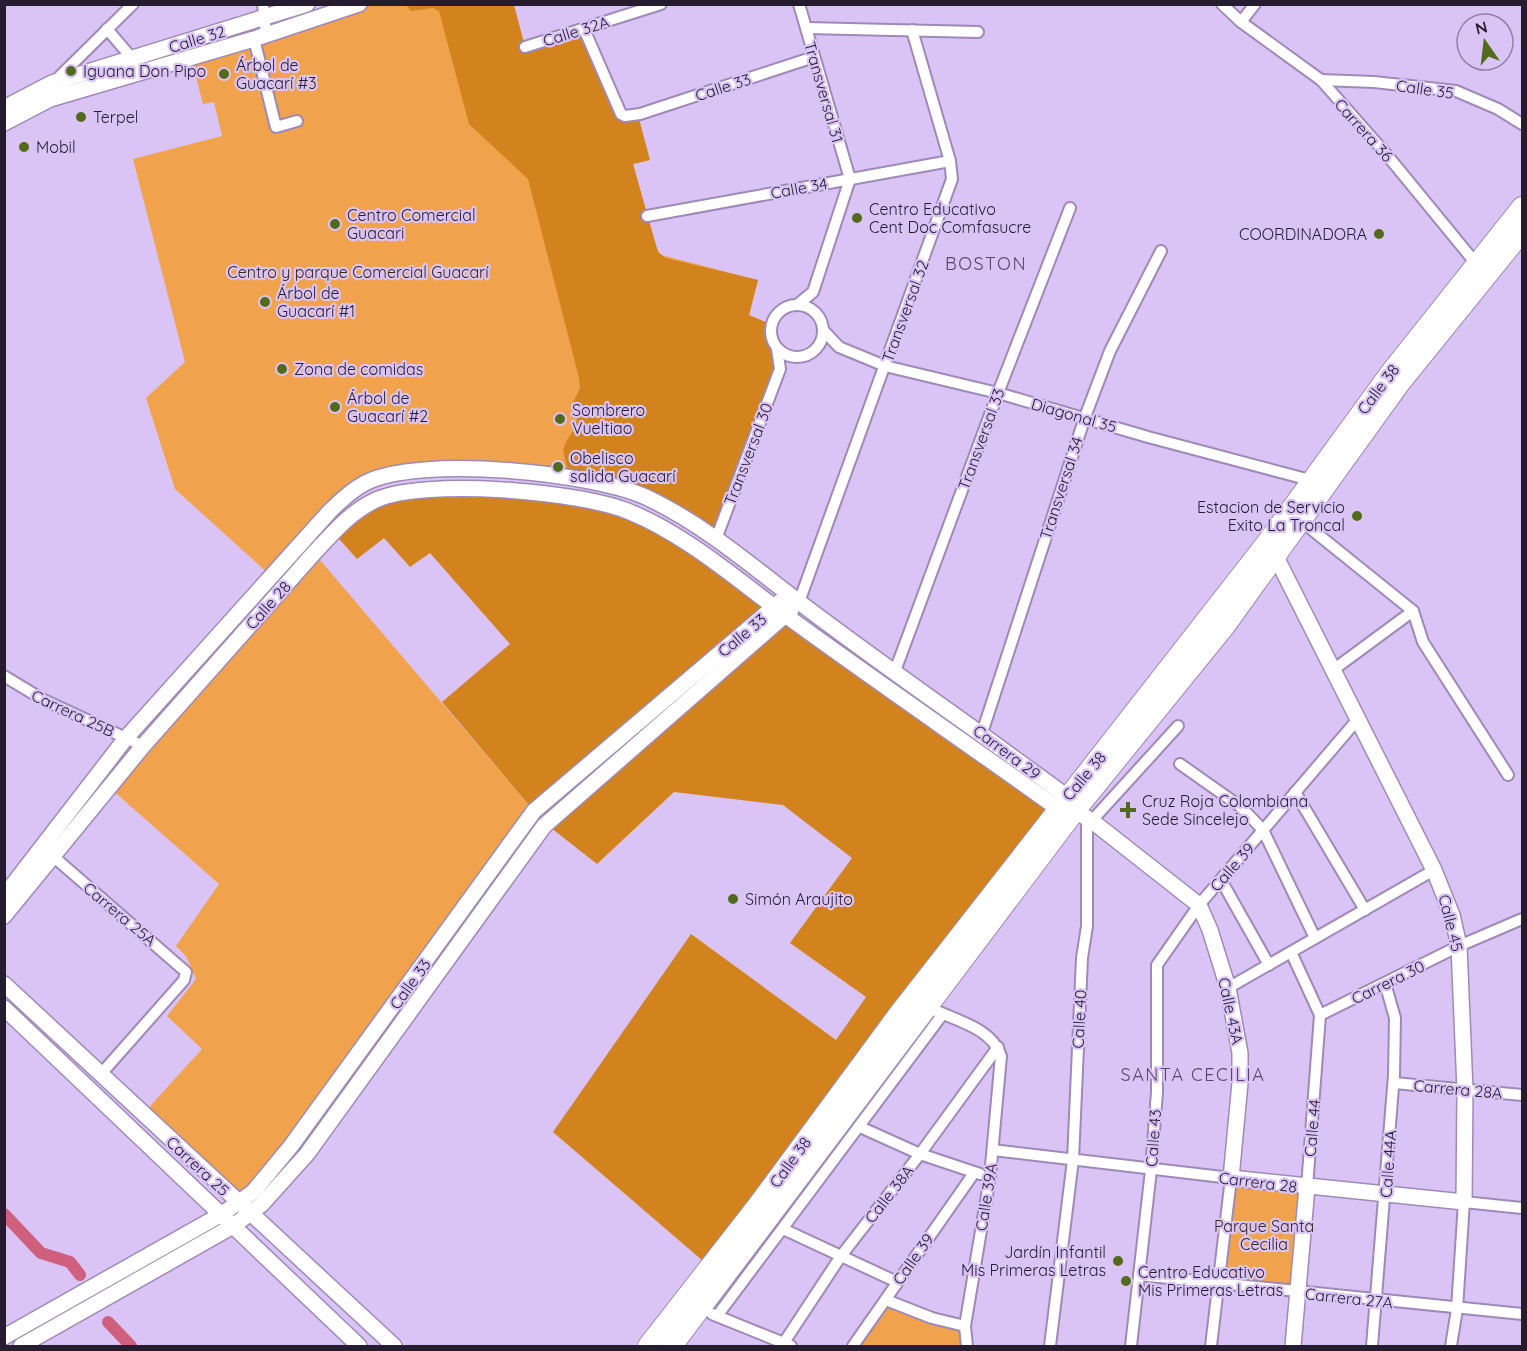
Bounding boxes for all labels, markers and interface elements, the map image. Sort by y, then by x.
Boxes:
street label: Calle 32A [540,11,612,51]
north arrow [1455,12,1515,72]
text: N [1473,16,1489,39]
street label: Calle 32 [166,21,228,57]
street label: Transversal 31 [800,39,848,145]
place label: Árbol de Guacarí #3 [236,55,317,93]
place label: Iguana Don Pipo [83,61,206,81]
marker: Iguana Don Pipo [64,64,78,78]
marker: Árbol de Guacarí #3 [217,67,231,81]
street label: Calle 33 [693,69,753,105]
street label: Calle 35 [1395,75,1455,103]
street label: Carrera 36 [1330,94,1398,166]
place label: Terpel [93,107,138,127]
marker: Terpel [74,110,88,124]
place label: Mobil [36,137,76,157]
marker: Mobil [17,140,31,154]
street label: Calle 34 [769,173,829,203]
place label: Centro Educativo Cent Doc Comfasucre [869,199,1031,237]
place label: Centro Comercial Guacari [347,205,476,243]
marker: Centro Educativo Cent Doc Comfasucre [850,211,864,225]
marker: Centro Comercial Guacari [328,217,342,231]
place label: COORDINADORA [1239,224,1367,244]
marker: COORDINADORA [1372,227,1386,241]
district label: BOSTON [945,252,1027,275]
street label: Transversal 32 [877,257,933,365]
park label: Centro y parque Comercial Guacarí [227,262,489,282]
place label: Árbol de Guacarí #1 [277,283,355,321]
marker: Árbol de Guacarí #1 [258,295,272,309]
place label: Zona de comidas [294,359,423,379]
street label: Calle 38 [1353,360,1403,418]
marker: Zona de comidas [275,362,289,376]
street label: Transversal 33 [953,385,1009,493]
place label: Árbol de Guacarí #2 [347,388,428,426]
street label: Diagonal 35 [1029,393,1119,437]
marker: Árbol de Guacarí #2 [328,400,342,414]
place label: Sombrero Vueltiao [572,400,645,438]
street label: Transversal 30 [719,400,777,508]
marker: Sombrero Vueltiao [553,412,567,426]
street label: Transversal 34 [1035,434,1087,542]
place label: Obelisco salida Guacarí [570,448,676,486]
marker: Obelisco salida Guacarí [551,460,565,474]
place label: Estacion de Servicio Exito La Troncal [1197,497,1345,535]
marker: Estacion de Servicio Exito La Troncal [1350,509,1364,523]
street label: Calle 28 [241,577,295,633]
street label: Calle 33 [714,609,770,661]
street label: Carrera 25B [28,685,118,741]
street label: Carrera 29 [969,720,1045,784]
street label: Calle 38 [1058,747,1110,805]
place label: Cruz Roja Colombiana Sede Sincelejo [1142,791,1308,829]
marker: Cruz Roja Colombiana Sede Sincelejo [1119,801,1137,819]
street label: Calle 39 [1205,838,1259,895]
street label: Carrera 25A [79,878,161,950]
place label: Simón Araujito [745,889,853,909]
marker: Simón Araujito [726,892,740,906]
street label: Calle 45 [1434,892,1468,954]
street label: Calle 33 [385,955,435,1013]
street label: Carrera 30 [1348,956,1428,1008]
street label: Calle 43A [1214,976,1248,1046]
street label: Calle 40 [1067,989,1091,1049]
district label: SANTA CECILIA [1121,1063,1265,1086]
street label: Carrera 28A [1413,1075,1503,1103]
street label: Calle 44 [1300,1098,1324,1158]
street label: Calle 43 [1141,1109,1165,1167]
street label: Calle 44A [1376,1129,1400,1199]
street label: Carrera 25 [162,1132,234,1200]
street label: Calle 38 [765,1133,815,1191]
street label: Calle 38A [860,1161,918,1227]
street label: Calle 39A [971,1162,1001,1232]
street label: Carrera 28 [1218,1167,1298,1197]
park label: Parque Santa Cecilia [1214,1216,1314,1254]
street label: Calle 39 [888,1229,938,1289]
place label: Jardín Infantil Mis Primeras Letras [961,1242,1106,1280]
marker: Jardín Infantil Mis Primeras Letras [1111,1254,1125,1268]
place label: Centro Educativo Mis Primeras Letras [1138,1262,1283,1300]
marker: Centro Educativo Mis Primeras Letras [1119,1274,1133,1288]
street label: Carrera 27A [1304,1283,1394,1313]

